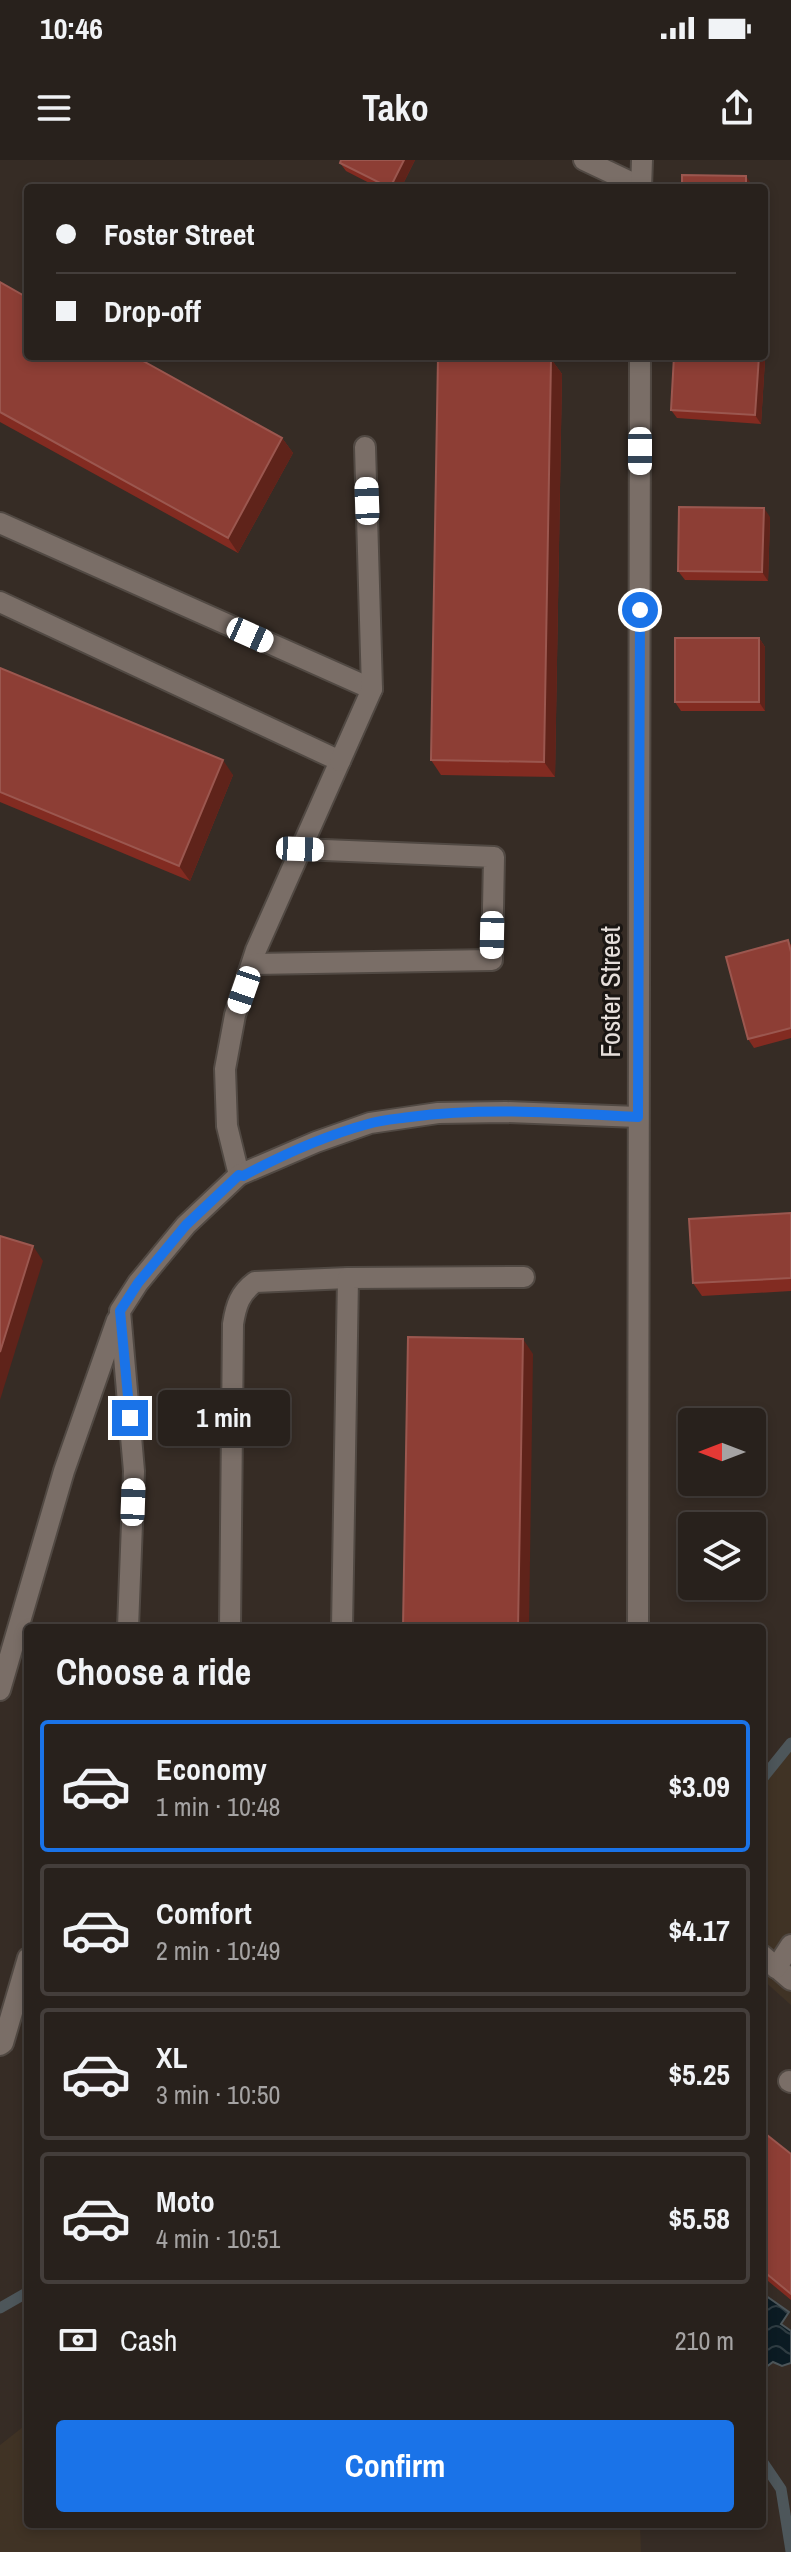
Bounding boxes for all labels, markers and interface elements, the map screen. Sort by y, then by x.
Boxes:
text: 10:46 [40,8,103,48]
text: Tako [362,84,429,132]
icon: menu [32,86,76,130]
icon: share [715,86,759,130]
text: Foster Street [104,214,255,254]
text: Drop-off [104,291,201,331]
car [628,427,652,475]
car [354,477,380,525]
route start [622,592,658,628]
car [223,614,277,656]
car [276,836,324,862]
car [480,911,504,959]
street label: Foster Street [591,926,629,1058]
car [225,963,263,1017]
callout: 1 min [158,1390,290,1446]
route end [112,1400,148,1436]
text: 1 min [196,1400,252,1435]
north arrow [678,1408,766,1496]
map controls [678,1408,766,1600]
car [120,1478,146,1526]
button: layers [678,1512,766,1600]
text: Choose a ride [56,1648,251,1696]
text: Economy [156,1749,267,1789]
icon: car [60,1750,132,1822]
text: $3.09 [668,1766,730,1806]
text: 1 min · 10:48 [156,1789,280,1824]
text: Comfort [156,1893,252,1933]
icon: car [60,1894,132,1966]
text: $4.17 [668,1910,730,1950]
text: 2 min · 10:49 [156,1933,280,1968]
text: XL [156,2037,187,2077]
icon: car [60,2038,132,2110]
text: $5.25 [668,2054,730,2094]
text: 3 min · 10:50 [156,2077,280,2112]
text: Moto [156,2181,215,2221]
icon: car [60,2182,132,2254]
text: $5.58 [668,2198,730,2238]
text: 4 min · 10:51 [156,2221,280,2256]
icon: cash [56,2318,100,2362]
text: Cash [120,2320,177,2360]
text: 210 m [675,2323,734,2358]
button: Confirm [56,2420,734,2512]

